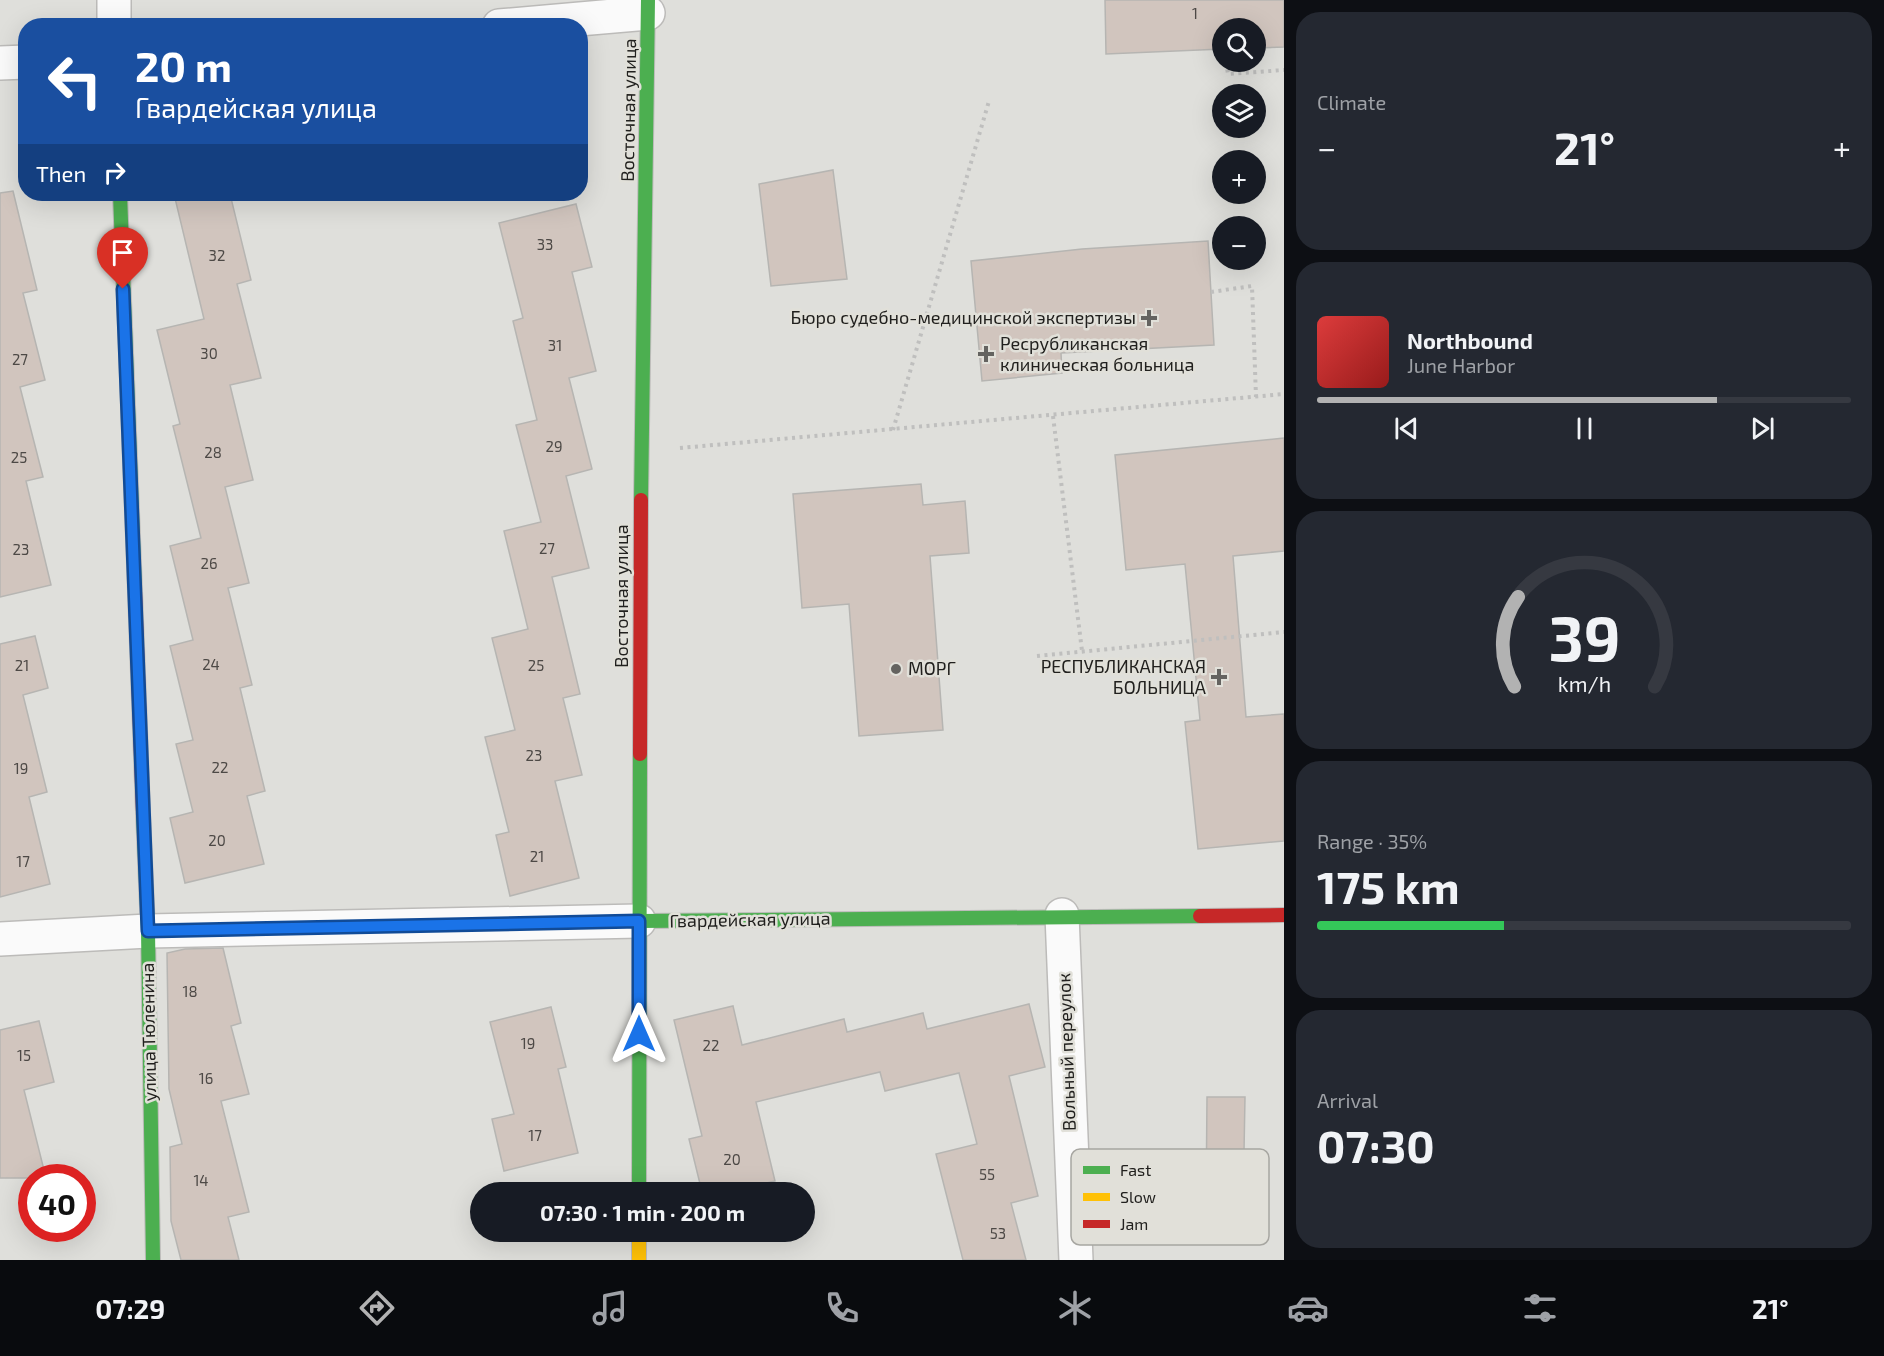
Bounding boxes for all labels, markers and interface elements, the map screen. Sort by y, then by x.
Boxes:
house number: 1 [1192,4,1198,22]
map controls [1212,18,1266,270]
button: search [1212,18,1266,72]
street label: Восточная улица [616,38,640,182]
text: 20 m [135,40,232,90]
icon: left [36,42,114,120]
button: layers [1212,84,1266,138]
text: Climate [1317,90,1386,114]
text: Гвардейская улица [135,91,377,123]
text: 21° [1554,120,1615,174]
text: − [1317,127,1336,167]
text: + [1833,127,1851,167]
button: + [1212,150,1266,204]
icon: right [98,156,131,189]
text: Then [36,160,86,186]
button: − [1212,216,1266,270]
pin [97,227,148,289]
house number: 33 [537,235,553,253]
icon: arrive [106,236,139,269]
house number: 32 [209,246,225,264]
place label: Бюро судебно-медицинской экспертизы [790,306,1136,328]
marker: Бюро судебно-медицинской экспертизы [1140,309,1158,327]
text: Northbound [1407,327,1533,353]
place label: Ресрубликанская клиническая больница [1000,332,1194,375]
house number: 31 [548,336,562,354]
house number: 30 [200,344,218,362]
marker: Ресрубликанская клиническая больница [977,345,995,363]
house number: 27 [12,350,28,368]
text: June Harbor [1407,353,1515,377]
icon: previous [1390,412,1423,445]
icon: pause [1568,412,1601,445]
icon: next [1746,412,1779,445]
house number: 29 [545,437,563,455]
house number: 28 [204,443,222,461]
house number: 25 [11,448,27,466]
street label: Восточная улица [610,524,632,668]
house number: 27 [539,539,555,557]
house number: 23 [13,540,29,558]
house number: 26 [200,554,218,572]
text: 39 [1548,599,1620,674]
house number: 24 [202,655,220,673]
place label: РЕСПУБЛИКАНСКАЯ БОЛЬНИЦА [1041,655,1207,698]
house number: 21 [15,656,29,674]
house number: 25 [528,656,544,674]
place label: МОРГ [908,657,956,679]
marker: МОРГ [889,662,903,676]
marker: РЕСПУБЛИКАНСКАЯ БОЛЬНИЦА [1210,668,1228,686]
text: km/h [1557,671,1611,696]
house number: 23 [526,746,542,764]
house number: 22 [212,758,228,776]
house number: 19 [14,759,28,777]
text: Range · 35% [1317,829,1427,853]
house number: 20 [208,831,226,849]
house number: 21 [530,847,544,865]
house number: 17 [16,852,30,870]
text: 175 km [1317,859,1460,913]
street label: Гвардейская улица [669,907,831,931]
street label: улица Тюленина [136,962,160,1102]
street label: Вольный переулок [1052,972,1080,1131]
house number: 18 [182,982,198,1000]
position arrow [607,1002,671,1066]
house number: 19 [521,1034,535,1052]
house number: 22 [703,1036,719,1054]
house number: 15 [17,1046,31,1064]
house number: 16 [199,1069,213,1087]
text: Arrival [1317,1088,1378,1112]
text: 07:30 [1317,1118,1435,1172]
house number: 17 [528,1126,542,1144]
legend [1071,1149,1269,1245]
house number: 20 [723,1150,741,1168]
text: Fast [1120,1160,1151,1179]
speed limit sign: 40 [18,1164,96,1242]
house number: 55 [979,1165,995,1183]
house number: 14 [193,1171,209,1189]
text: Slow [1120,1187,1156,1206]
text: 07:30 · 1 min · 200 m [540,1199,745,1225]
text: Jam [1120,1214,1148,1233]
house number: 53 [990,1224,1006,1242]
icon: directions [356,1287,398,1329]
icon: music [589,1287,631,1329]
icon: phone [821,1287,863,1329]
icon: climate [1054,1287,1096,1329]
icon: car [1287,1287,1329,1329]
icon: filters [1519,1287,1561,1329]
text: 07:29 [95,1292,165,1324]
text: 21° [1752,1292,1789,1324]

